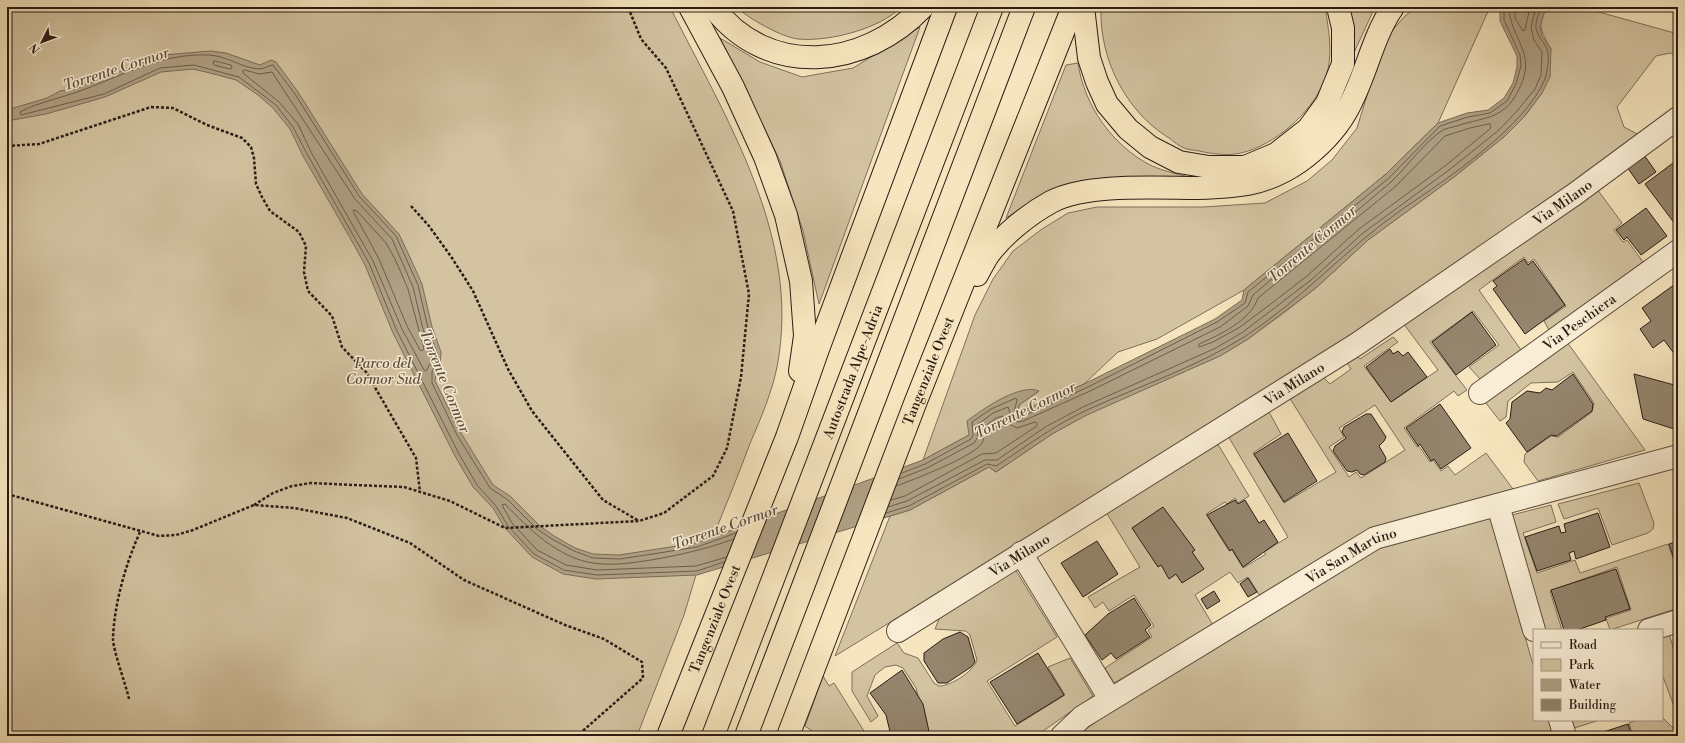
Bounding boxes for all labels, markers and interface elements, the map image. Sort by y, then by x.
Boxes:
north arrow [22,22,62,62]
text: N [27,40,43,56]
water label: Torrente Cormor [61,43,172,96]
street label: Via Milano [1529,176,1596,231]
water label: Torrente Cormor [1264,201,1361,287]
street label: Via Peschiera [1539,290,1621,356]
street label: Autostrada Alpe-Adria [819,302,887,443]
street label: Tangenziale Ovest [899,314,959,428]
water label: Torrente Cormor [415,326,474,437]
park label: Parco del Cormor Sud [346,355,421,389]
street label: Via Milano [1260,358,1328,411]
water label: Torrente Cormor [971,377,1080,443]
water label: Torrente Cormor [670,500,781,554]
street label: Via San Martino [1302,524,1399,589]
street label: Via Milano [985,530,1054,582]
street label: Tangenziale Ovest [686,562,745,676]
legend [1533,629,1663,721]
text: Road [1569,638,1597,653]
text: Park [1569,658,1595,673]
text: Water [1568,678,1601,693]
text: Building [1568,698,1617,713]

